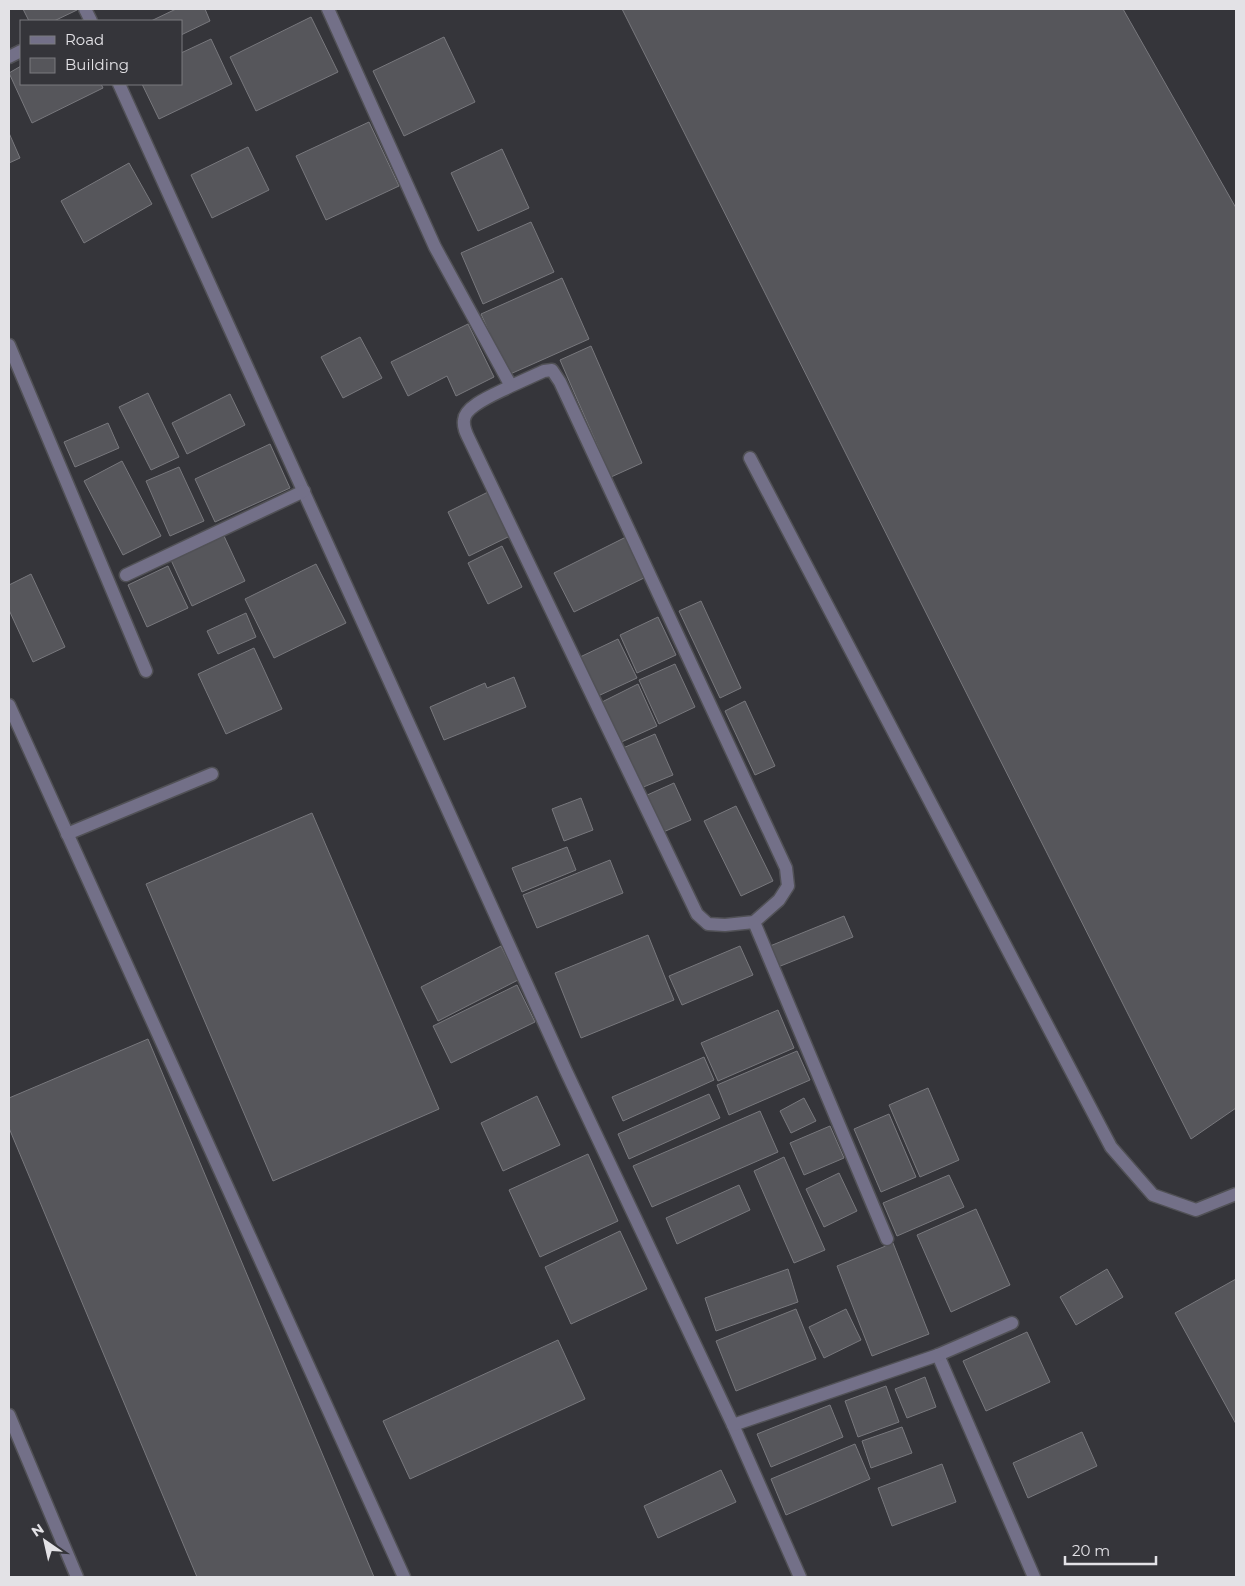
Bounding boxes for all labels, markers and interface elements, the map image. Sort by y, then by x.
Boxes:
legend [20,20,182,85]
text: Road [65,30,104,49]
text: Building [65,55,129,74]
north arrow [20,1516,70,1566]
text: N [28,1520,47,1541]
scale bar [1065,1534,1156,1566]
text: 20 m [1072,1541,1110,1560]

